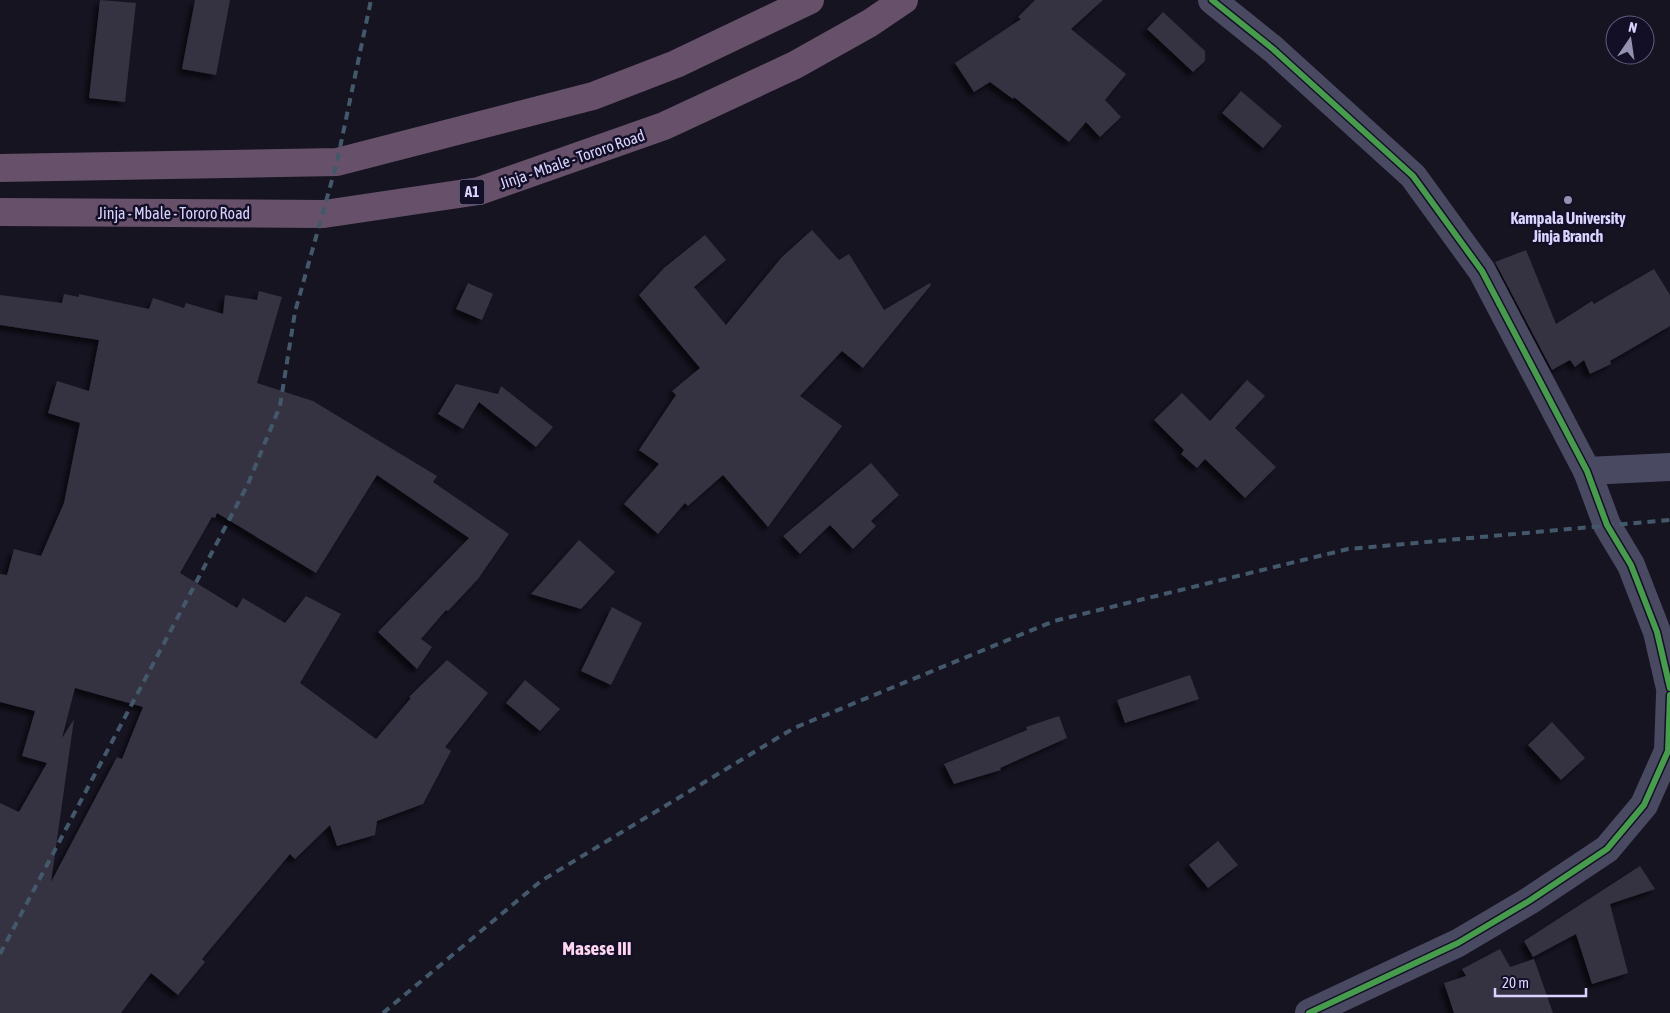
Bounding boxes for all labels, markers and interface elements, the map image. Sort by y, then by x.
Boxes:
north arrow [1605,15,1655,65]
text: N [1627,19,1639,36]
street label: Jinja - Mbale - Tororo Road [497,126,647,193]
road number: A1 [460,180,484,204]
marker: Kampala University Jinja Branch [1562,194,1574,206]
street label: Jinja - Mbale - Tororo Road [98,204,250,223]
place label: Kampala University Jinja Branch [1510,209,1626,245]
district label: Masese III [562,937,632,959]
scale bar [1495,966,1586,998]
text: 20 m [1502,974,1529,991]

